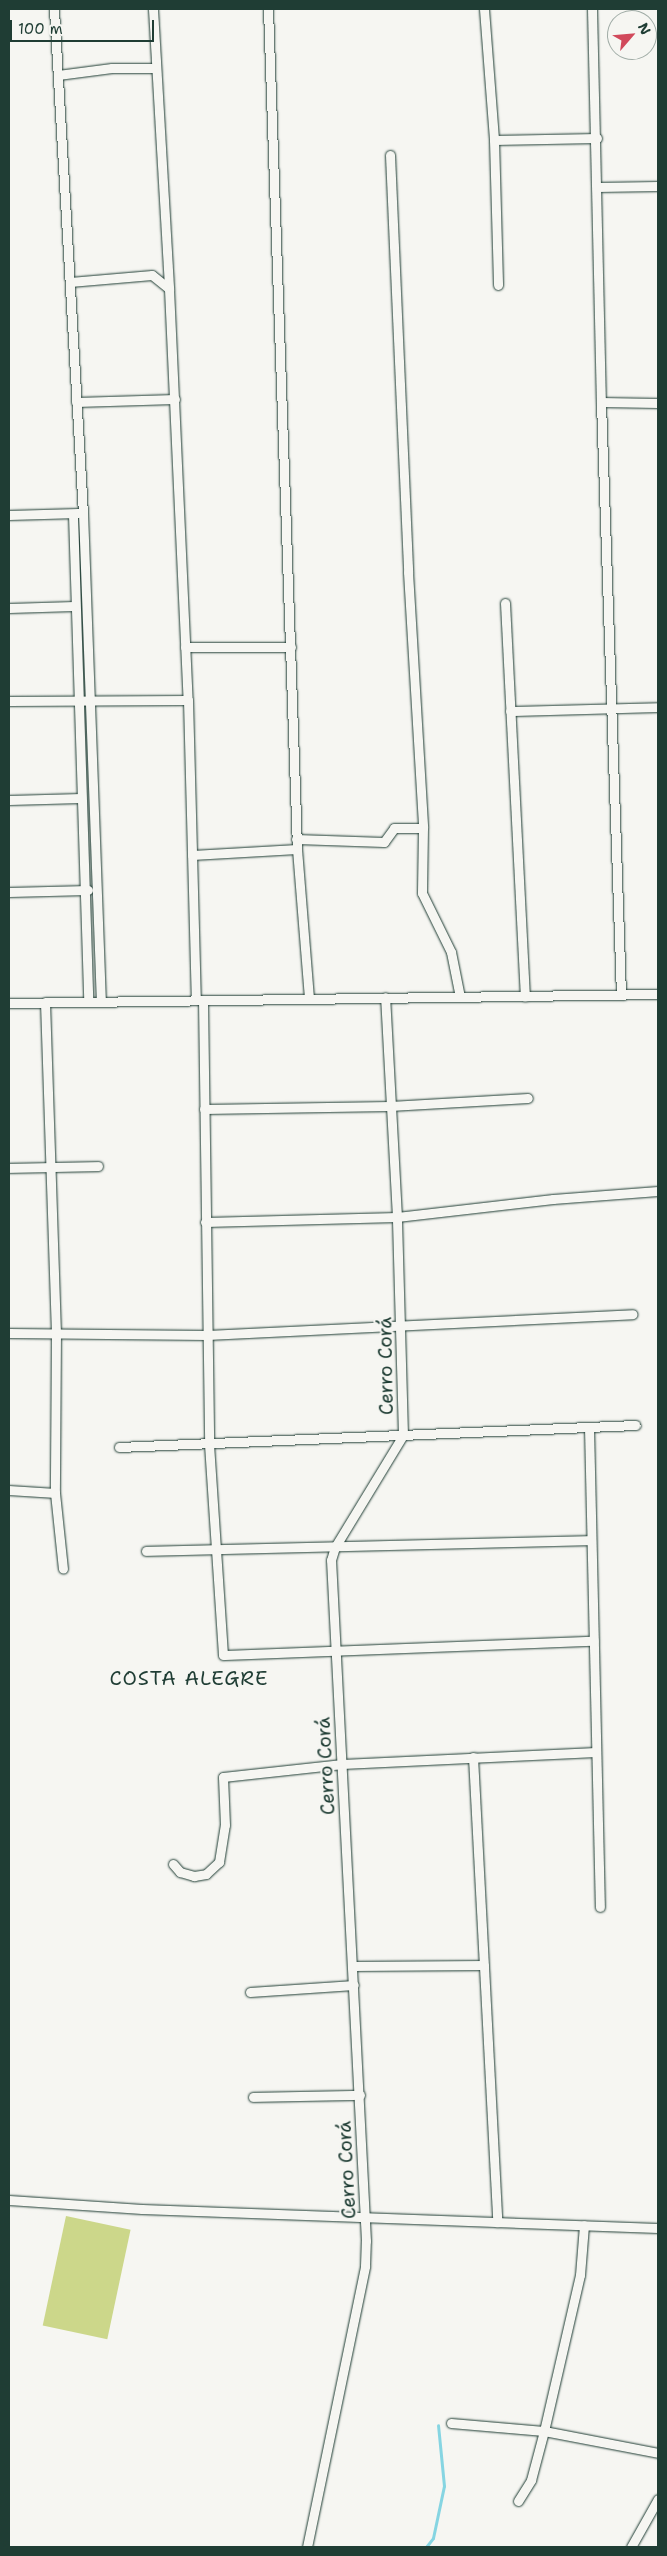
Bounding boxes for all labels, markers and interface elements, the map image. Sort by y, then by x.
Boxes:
scale bar [12,10,156,42]
north arrow [607,10,657,60]
text: 100 m [18,19,63,39]
text: N [634,20,655,38]
street label: Cerro Corá [374,1317,398,1415]
district label: COSTA ALEGRE [108,1666,270,1690]
street label: Cerro Corá [312,1716,340,1816]
street label: Cerro Corá [333,2120,361,2220]

